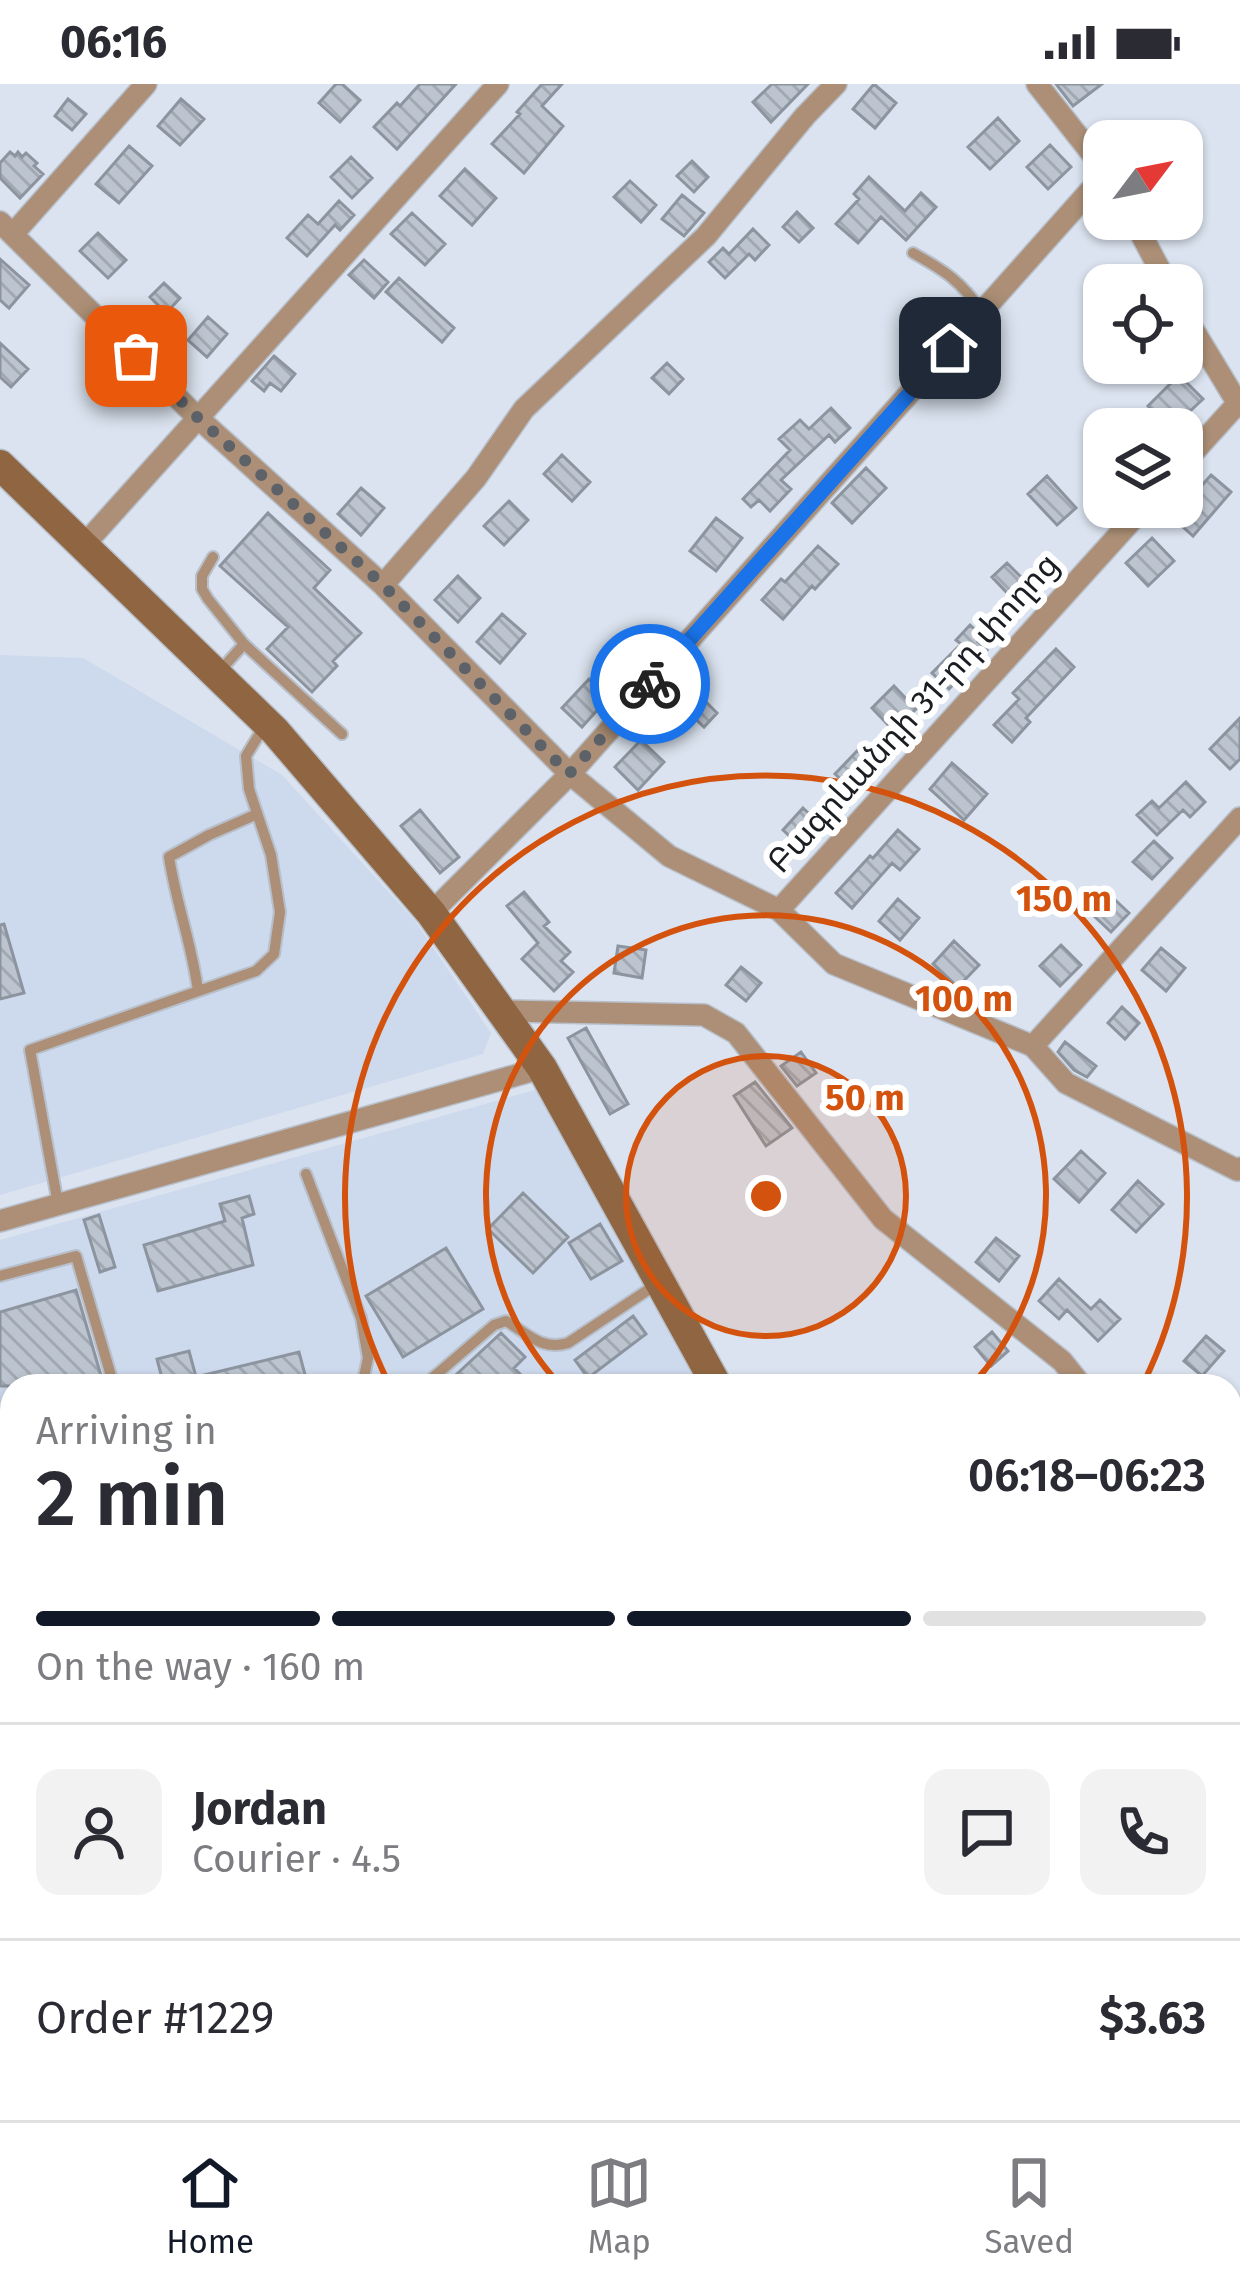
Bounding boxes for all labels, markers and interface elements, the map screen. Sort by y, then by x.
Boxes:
text: 06:16 [60,15,167,69]
north arrow [1083,120,1203,240]
map controls [1083,120,1203,528]
button: locate [1083,264,1203,384]
pin [899,297,1001,399]
pin [85,305,187,407]
icon: home [917,315,983,381]
icon: bag [103,323,169,389]
button: layers [1083,408,1203,528]
street label: Բագրևանդի 31-րդ փողոց [759,545,1067,881]
courier [590,624,710,744]
icon: bike [617,651,683,717]
text: 150 m [1016,877,1112,921]
text: 100 m [915,977,1013,1021]
text: 50 m [825,1076,905,1120]
centre of rings [745,1175,787,1217]
text: Arriving in [36,1408,217,1454]
text: 06:18–06:23 [968,1449,1206,1503]
text: 2 min [36,1452,228,1546]
text: On the way · 160 m [36,1644,365,1690]
button: person [36,1769,162,1895]
button: chat [924,1769,1050,1895]
button: phone [1080,1769,1206,1895]
text: Jordan [192,1782,327,1836]
text: Courier · 4.5 [192,1836,401,1882]
text: Order #1229 [36,1991,274,2045]
text: $3.63 [1099,1991,1206,2045]
tab: Home [166,2150,254,2262]
tab: Map [586,2150,652,2262]
tab: Saved [985,2150,1074,2262]

